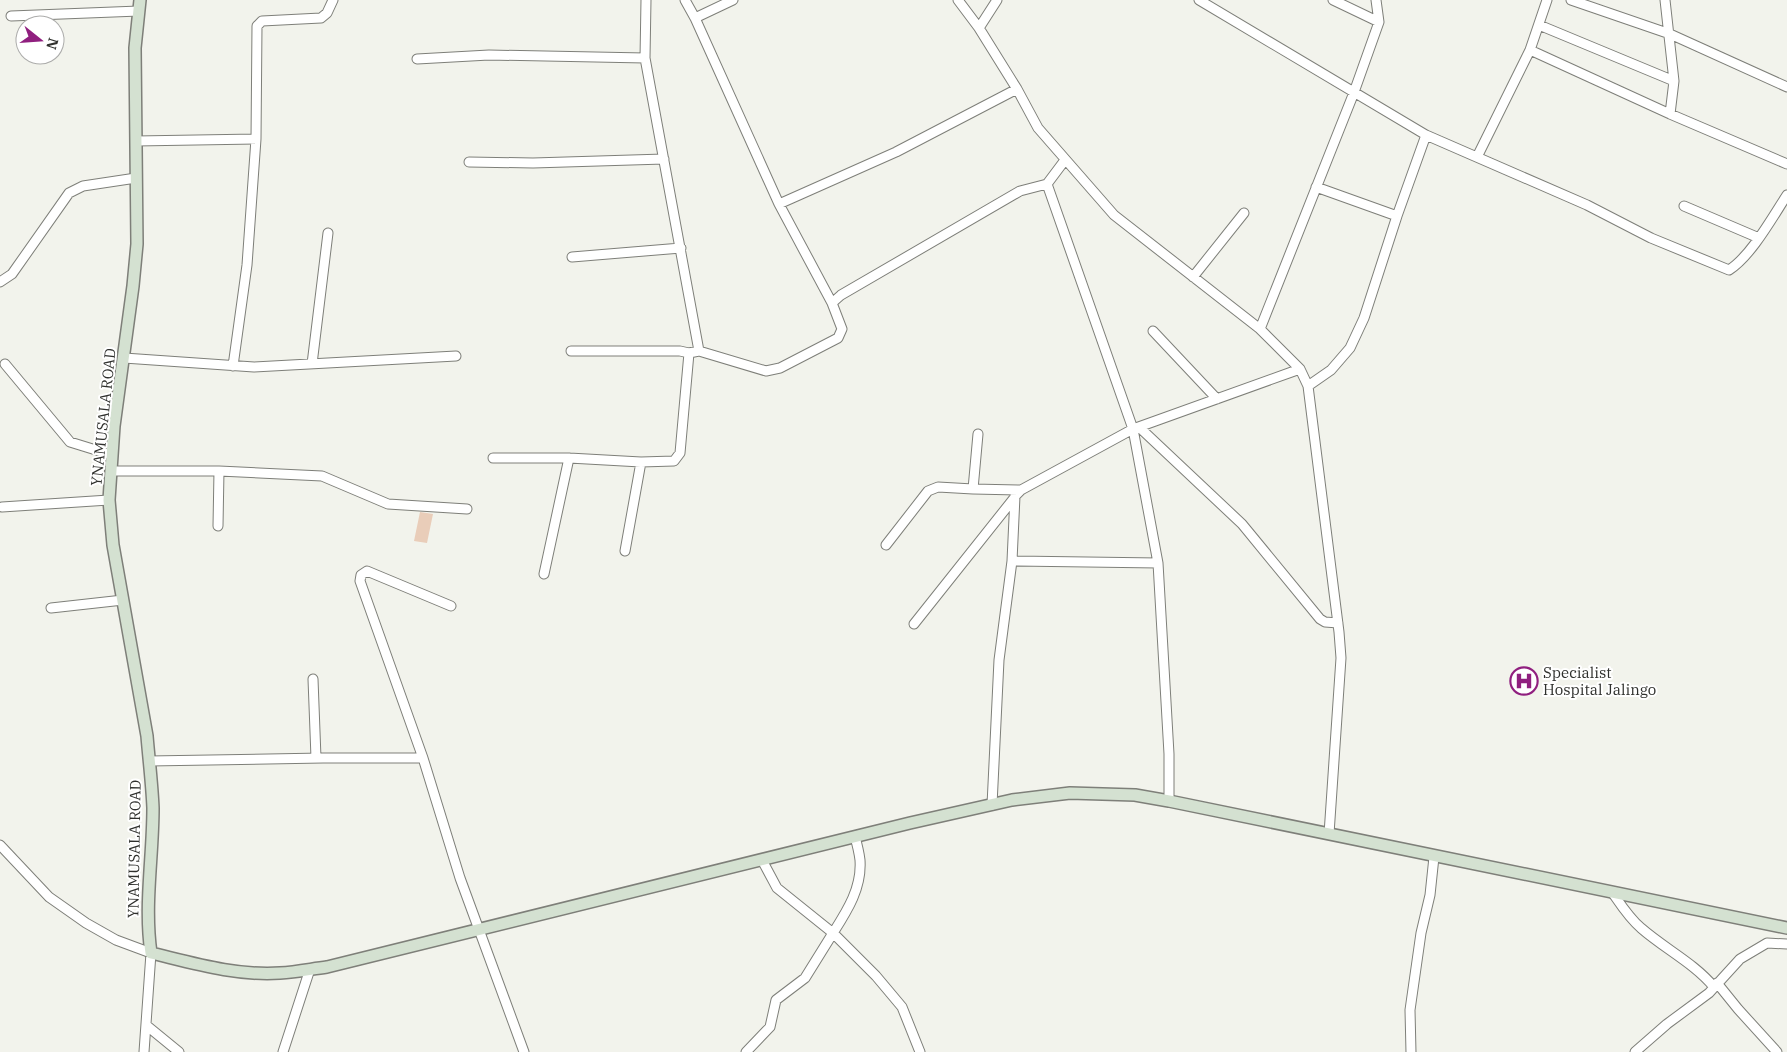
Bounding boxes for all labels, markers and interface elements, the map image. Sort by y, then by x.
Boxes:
north arrow [15,15,65,65]
text: N [42,36,63,52]
street label: YNAMUSALA ROAD [86,347,120,487]
place label: Specialist Hospital Jalingo [1543,663,1656,699]
hospital icon: Specialist Hospital Jalingo [1509,666,1539,696]
street label: YNAMUSALA ROAD [123,780,145,918]

